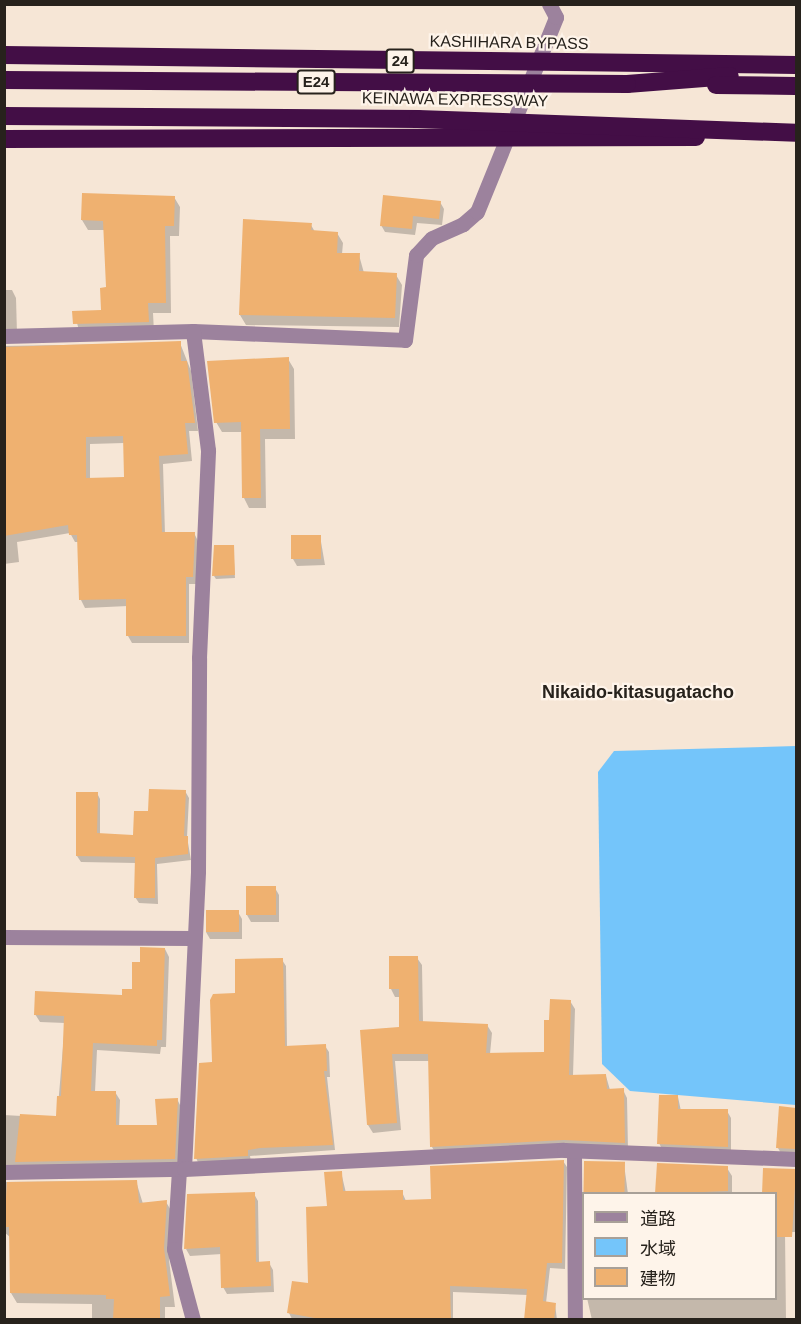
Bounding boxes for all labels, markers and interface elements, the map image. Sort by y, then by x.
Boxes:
street label: KASHIHARA BYPASS [429,32,589,54]
road number: 24 [385,49,415,73]
road number: E24 [296,70,336,94]
street label: KEINAWA EXPRESSWAY [361,89,549,111]
district label: Nikaido-kitasugatacho [542,681,734,703]
legend [582,1192,777,1300]
text: 道路 [640,1209,676,1229]
text: 水域 [640,1239,676,1259]
text: 建物 [640,1269,676,1289]

